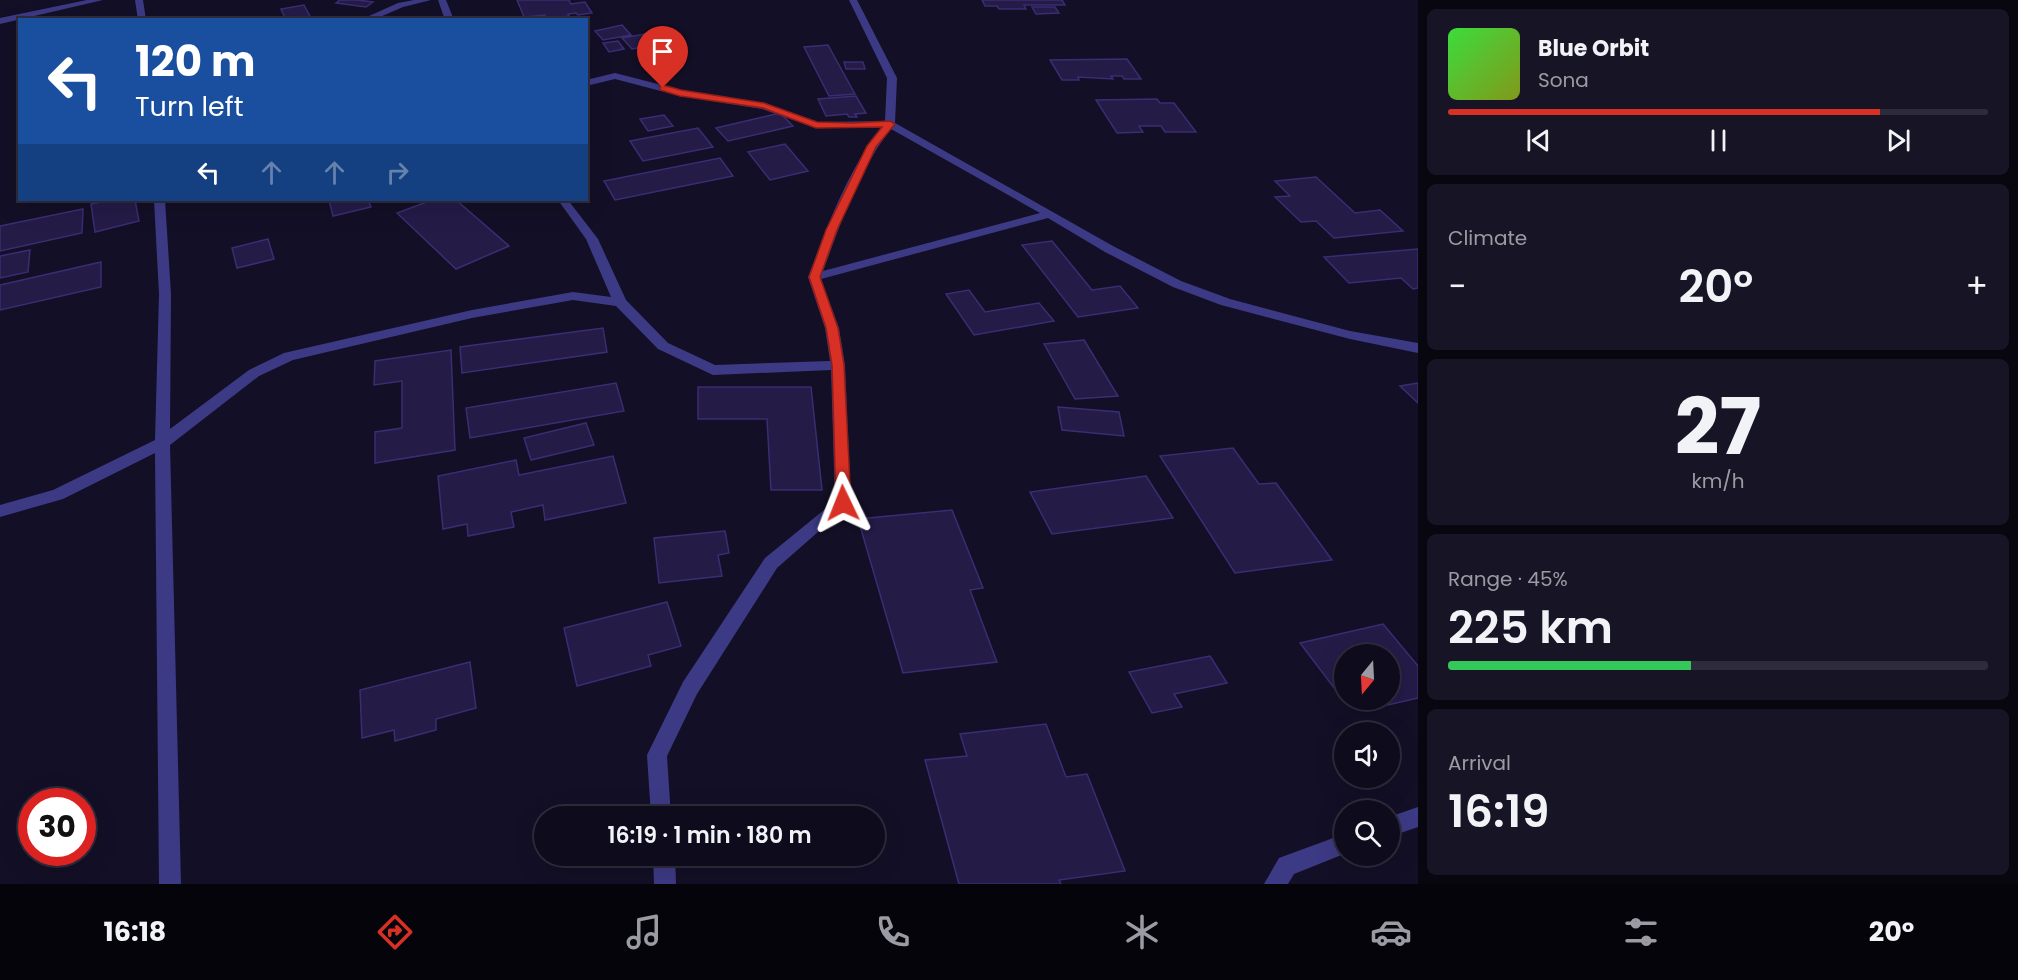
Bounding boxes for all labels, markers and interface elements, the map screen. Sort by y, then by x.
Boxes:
pin [637,26,688,88]
text: 120 m [135,32,256,91]
text: Blue Orbit [1538,33,1649,64]
icon: arrive [646,35,679,68]
icon: left [36,42,114,120]
text: Sona [1538,66,1589,94]
text: Turn left [135,88,244,125]
icon: previous [1522,124,1555,157]
icon: pause [1702,124,1735,157]
icon: next [1882,124,1915,157]
icon: left [192,156,225,189]
icon: ahead [255,156,288,189]
icon: ahead [318,156,351,189]
icon: right [381,156,414,189]
text: Climate [1448,224,1527,252]
text: 20° [1678,255,1753,318]
text: − [1448,263,1466,310]
text: + [1965,263,1988,310]
text: 27 [1675,372,1761,481]
text: km/h [1691,467,1745,495]
position arrow [811,471,875,535]
text: Range · 45% [1448,565,1568,593]
text: 225 km [1448,596,1613,659]
north arrow [1334,644,1400,710]
map controls [1334,644,1400,866]
button: sound [1334,722,1400,788]
text: Arrival [1448,749,1511,777]
text: 16:19 [1448,780,1549,843]
speed limit sign: 30 [18,788,96,866]
button: search [1334,800,1400,866]
text: 16:19 · 1 min · 180 m [608,820,811,851]
icon: directions [374,911,416,953]
icon: music [623,911,665,953]
icon: phone [872,911,914,953]
icon: climate [1121,911,1163,953]
icon: car [1370,911,1412,953]
icon: filters [1620,911,1662,953]
text: 16:18 [104,913,166,950]
text: 20° [1869,913,1914,950]

